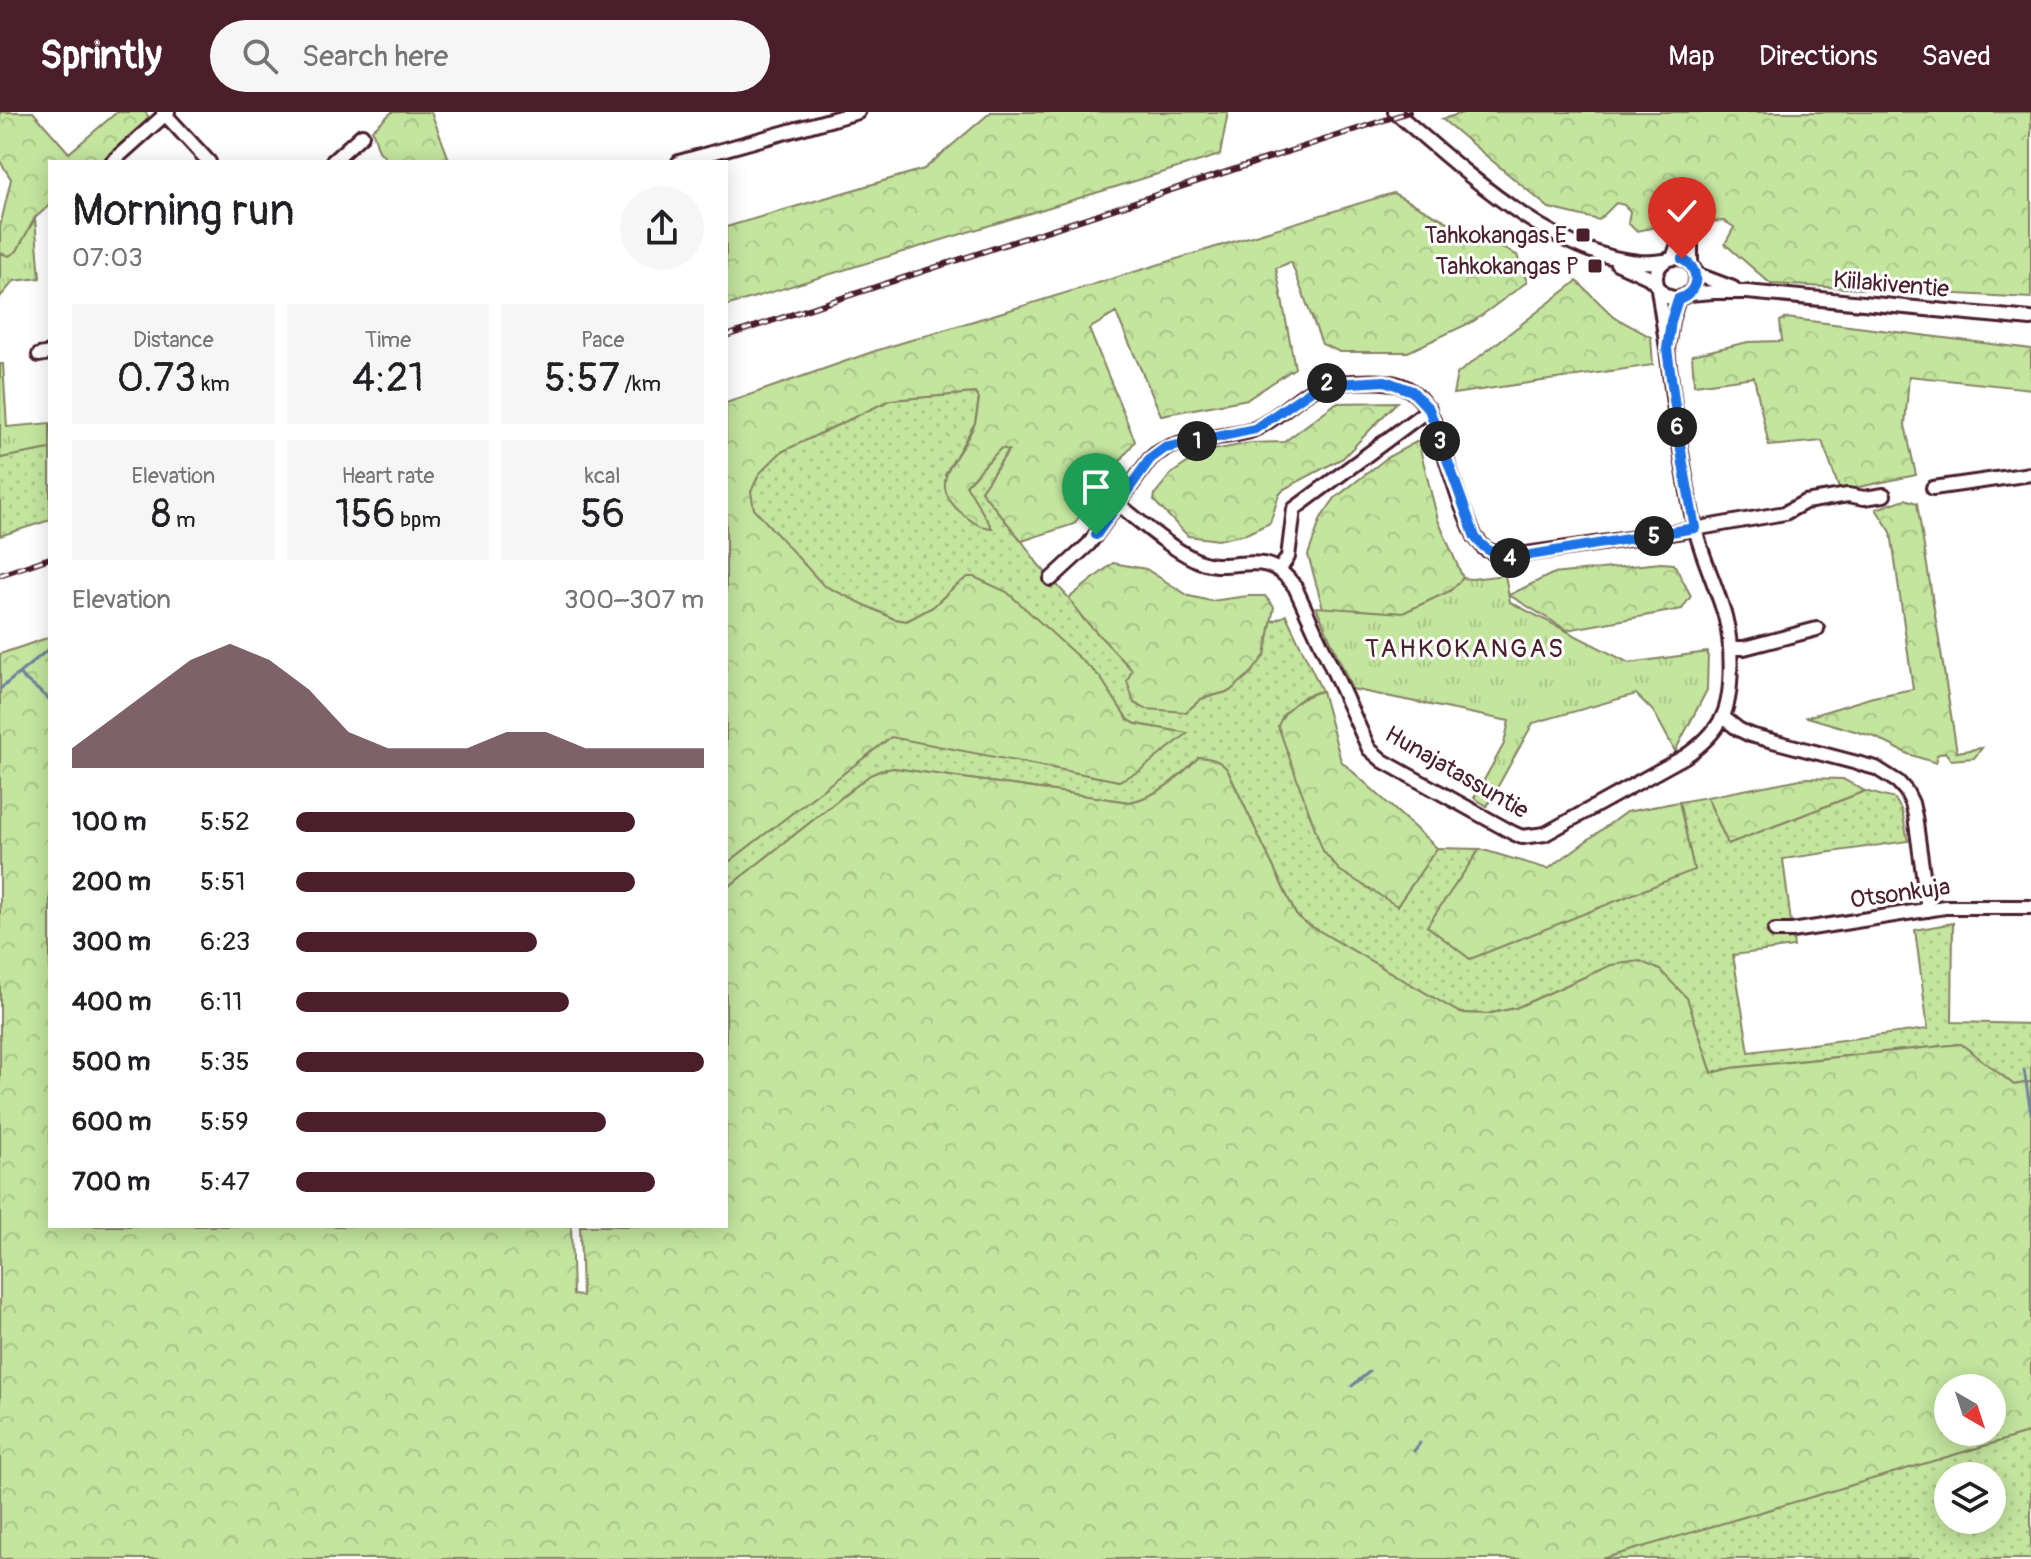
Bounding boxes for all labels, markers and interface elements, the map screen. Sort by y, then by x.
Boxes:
search box [210,20,770,92]
text: Sprintly [40,32,162,80]
icon: search [238,34,282,78]
text: Search here [302,38,448,75]
text: Map [1668,39,1715,74]
text: Directions [1759,39,1878,74]
text: Saved [1922,39,1991,74]
pin [1648,177,1716,259]
text: Morning run [72,184,295,239]
button: share [620,186,704,270]
icon: check [1660,189,1704,233]
place label: Tahkokangas E [1424,221,1567,250]
marker: Tahkokangas E [1574,226,1592,244]
text: 07:03 [72,242,143,274]
place label: Tahkokangas P [1435,252,1579,281]
marker: Tahkokangas P [1586,257,1604,275]
street label: Kiilakiventie [1832,265,1950,304]
text: Distance [133,326,214,354]
text: Time [365,326,411,354]
text: Pace [581,326,624,354]
text: 0.73 [117,354,196,403]
text: 4:21 [352,354,424,403]
text: 5:57 [544,354,620,403]
pin: 2 [1307,363,1347,403]
text: 2 [1321,369,1333,397]
text: km [196,370,230,398]
text: /km [620,370,661,398]
pin: 6 [1657,407,1697,447]
text: 6 [1671,413,1683,441]
pin: 1 [1177,421,1217,461]
pin: 3 [1420,421,1460,461]
text: 1 [1193,427,1201,455]
text: 3 [1434,427,1446,455]
pin [1062,453,1130,535]
text: Elevation [131,462,215,490]
text: Heart rate [342,462,434,490]
text: kcal [585,462,621,490]
icon: arrive [1074,465,1118,509]
text: 8 [151,490,171,539]
text: 156 [335,490,396,539]
text: 56 [580,490,625,539]
text: m [171,506,196,534]
text: bpm [396,506,441,534]
pin: 5 [1634,516,1674,556]
text: 5 [1648,522,1660,550]
pin: 4 [1490,538,1530,578]
text: 4 [1504,544,1516,572]
text: Elevation [72,584,171,616]
text: 300–307 m [564,584,704,616]
district label: TAHKOKANGAS [1365,633,1565,665]
street label: Hunajatassuntie [1380,720,1534,825]
text: 100 m [72,806,146,838]
text: 5:52 [200,806,250,838]
text: 200 m [72,866,151,898]
text: 5:51 [200,866,245,898]
street label: Otsonkuja [1848,872,1952,915]
text: 300 m [72,926,151,958]
text: 6:23 [200,926,250,958]
text: 400 m [72,986,151,1018]
text: 6:11 [200,986,242,1018]
text: 500 m [72,1046,150,1078]
text: 5:35 [200,1046,250,1078]
text: 600 m [72,1106,151,1138]
text: 5:59 [200,1106,249,1138]
text: 700 m [72,1166,150,1198]
text: 5:47 [200,1166,250,1198]
north arrow [1934,1374,2006,1446]
map controls [1934,1374,2006,1534]
button: layers [1934,1462,2006,1534]

